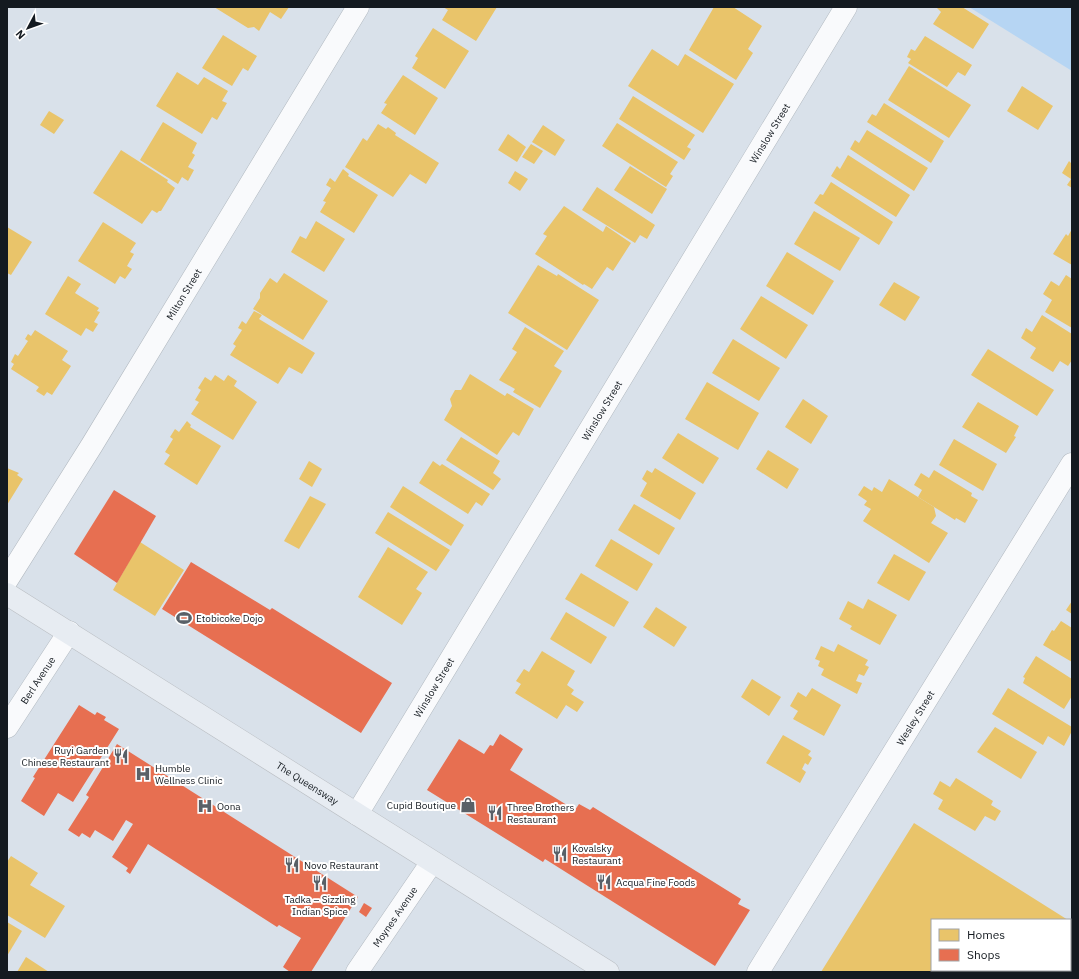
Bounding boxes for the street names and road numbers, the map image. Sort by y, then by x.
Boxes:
street label: Winslow Street [747,101,793,166]
street label: Milton Street [163,266,205,323]
street label: Winslow Street [579,378,625,443]
street label: Berl Avenue [18,654,59,707]
street label: Winslow Street [411,655,458,720]
street label: Wesley Street [894,688,938,748]
street label: The Queensway [274,759,341,808]
street label: Moynes Avenue [370,884,421,950]

